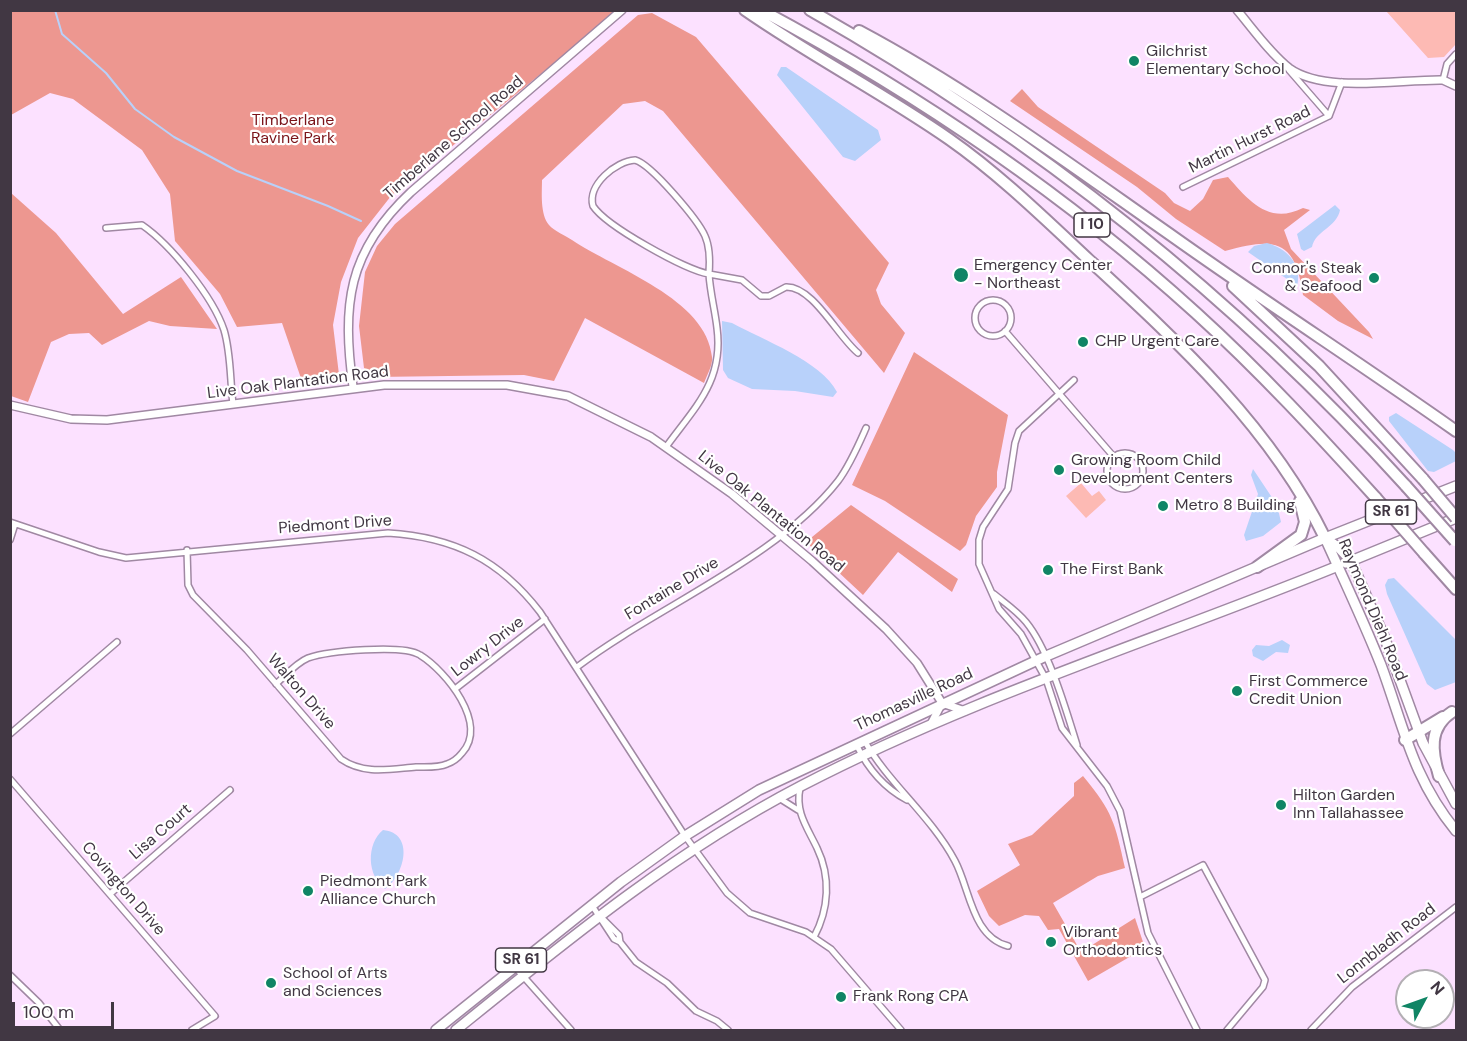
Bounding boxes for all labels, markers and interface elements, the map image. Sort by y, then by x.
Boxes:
place label: Gilchrist Elementary School [1146,42,1284,80]
marker: Gilchrist Elementary School [1127,54,1141,68]
street label: Timberlane School Road [380,72,528,204]
street label: Martin Hurst Road [1186,102,1314,178]
park label: Timberlane Ravine Park [251,111,335,149]
road number: I 10 [1074,213,1110,237]
place label: Emergency Center - Northeast [974,256,1112,294]
place label: Connor's Steak & Seafood [1251,259,1362,297]
marker: Emergency Center - Northeast [952,266,970,284]
marker: Connor's Steak & Seafood [1367,271,1381,285]
place label: CHP Urgent Care [1095,332,1219,352]
marker: CHP Urgent Care [1076,335,1090,349]
street label: Live Oak Plantation Road [206,362,390,404]
street label: Live Oak Plantation Road [694,447,848,577]
place label: Growing Room Child Development Centers [1071,451,1233,489]
marker: Growing Room Child Development Centers [1052,463,1066,477]
place label: Metro 8 Building [1175,496,1295,516]
marker: Metro 8 Building [1156,499,1170,513]
road number: SR 61 [1366,500,1416,524]
street label: Piedmont Drive [278,511,392,539]
street label: Raymond Diehl Road [1333,536,1411,684]
street label: Fontaine Drive [622,553,722,625]
place label: The First Bank [1060,560,1164,580]
marker: The First Bank [1041,563,1055,577]
street label: Lowry Drive [448,613,528,681]
street label: Walton Drive [263,650,339,734]
street label: Thomasville Road [852,664,976,736]
place label: First Commerce Credit Union [1249,672,1368,710]
marker: First Commerce Credit Union [1230,684,1244,698]
place label: Hilton Garden Inn Tallahassee [1293,786,1404,824]
marker: Hilton Garden Inn Tallahassee [1274,798,1288,812]
street label: Lisa Court [126,800,196,864]
street label: Covington Drive [77,838,169,940]
place label: Piedmont Park Alliance Church [320,872,436,910]
marker: Piedmont Park Alliance Church [301,884,315,898]
street label: Lonnbladh Road [1334,900,1440,988]
place label: Vibrant Orthodontics [1063,923,1162,961]
marker: Vibrant Orthodontics [1044,935,1058,949]
road number: SR 61 [496,948,546,972]
place label: School of Arts and Sciences [283,964,387,1002]
north arrow [1395,969,1455,1029]
marker: School of Arts and Sciences [264,976,278,990]
text: N [1426,977,1449,999]
place label: Frank Rong CPA [853,987,969,1007]
scale bar [15,990,117,1028]
marker: Frank Rong CPA [834,990,848,1004]
text: 100 m [23,1000,74,1024]

